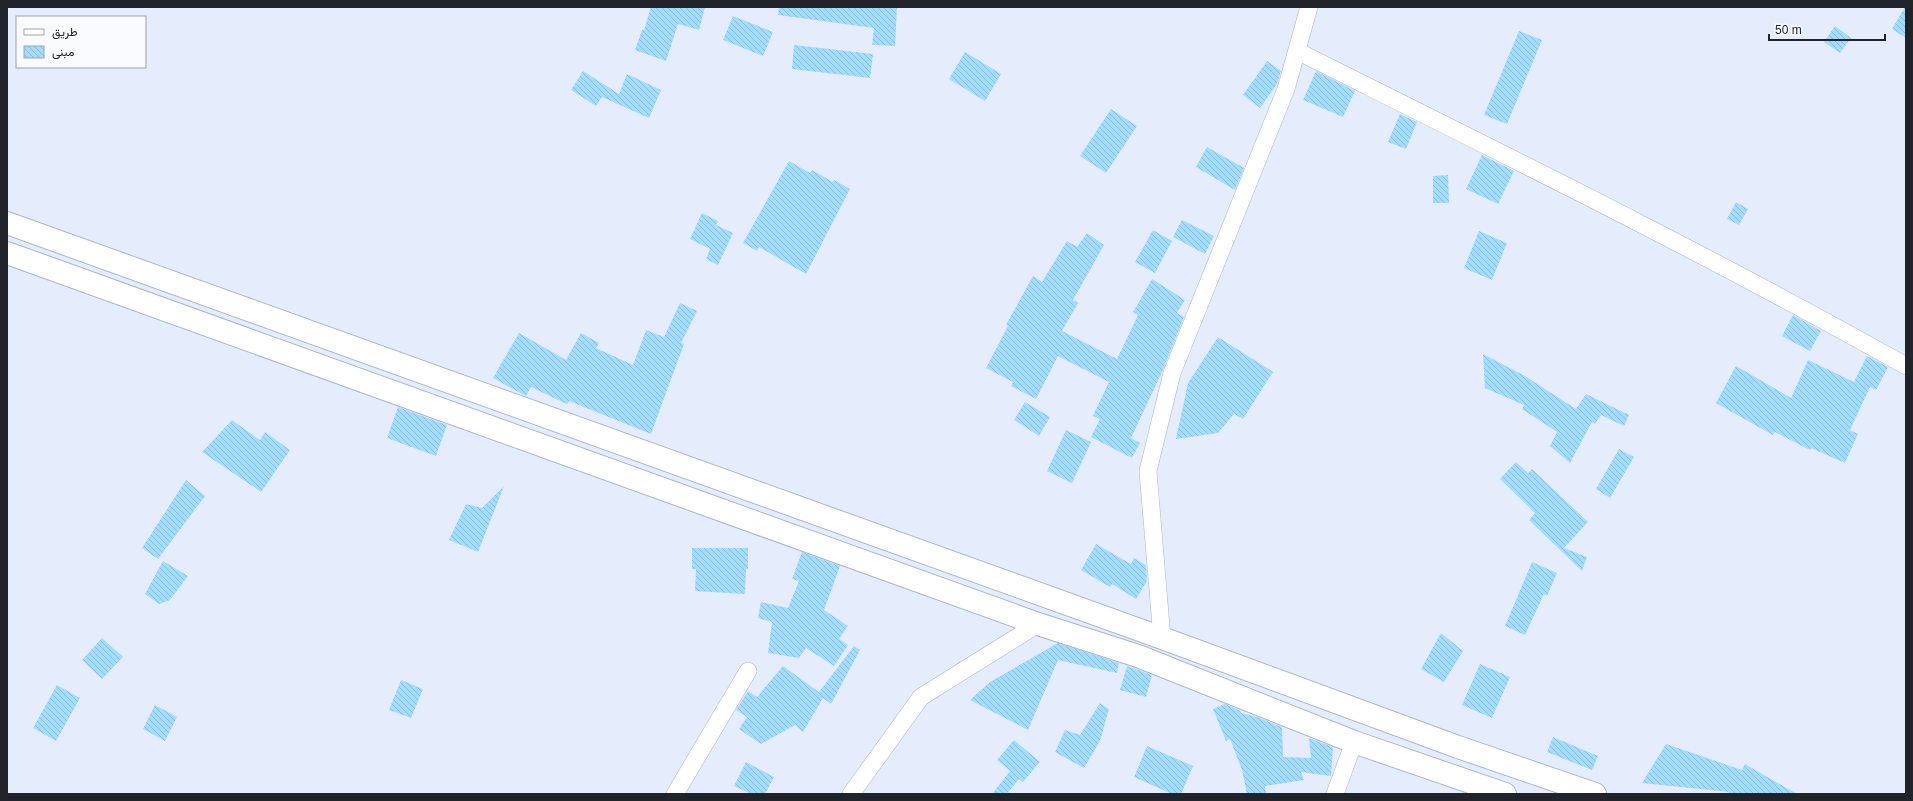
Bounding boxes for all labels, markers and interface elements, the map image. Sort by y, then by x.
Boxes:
legend [16,16,146,68]
scale bar [1769,16,1885,42]
text: 50 m [1775,23,1802,37]
text: طريق [52,25,78,40]
text: مبنى [52,45,74,60]

